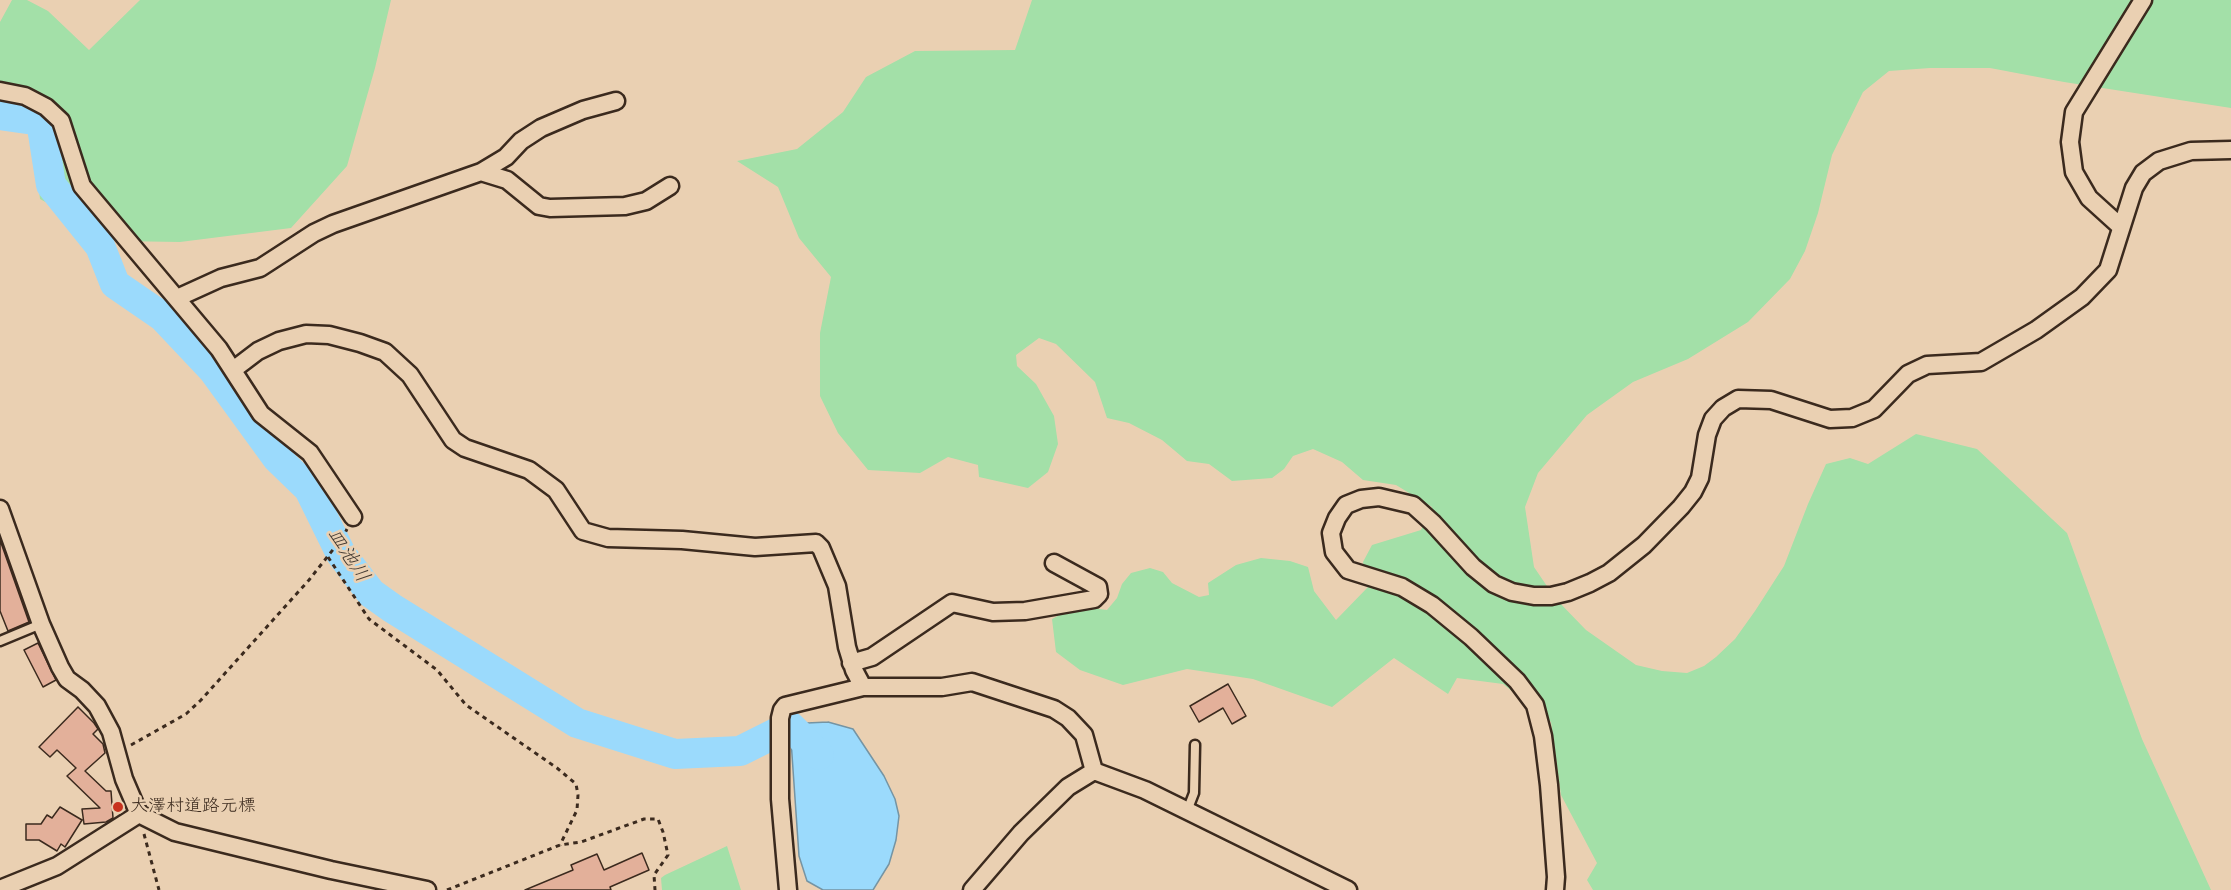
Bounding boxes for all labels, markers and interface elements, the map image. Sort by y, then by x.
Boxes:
water label: 皿池川 [321,524,373,588]
place label: 大澤村道路元標 [130,796,256,818]
marker: 大澤村道路元標 [111,800,125,814]

